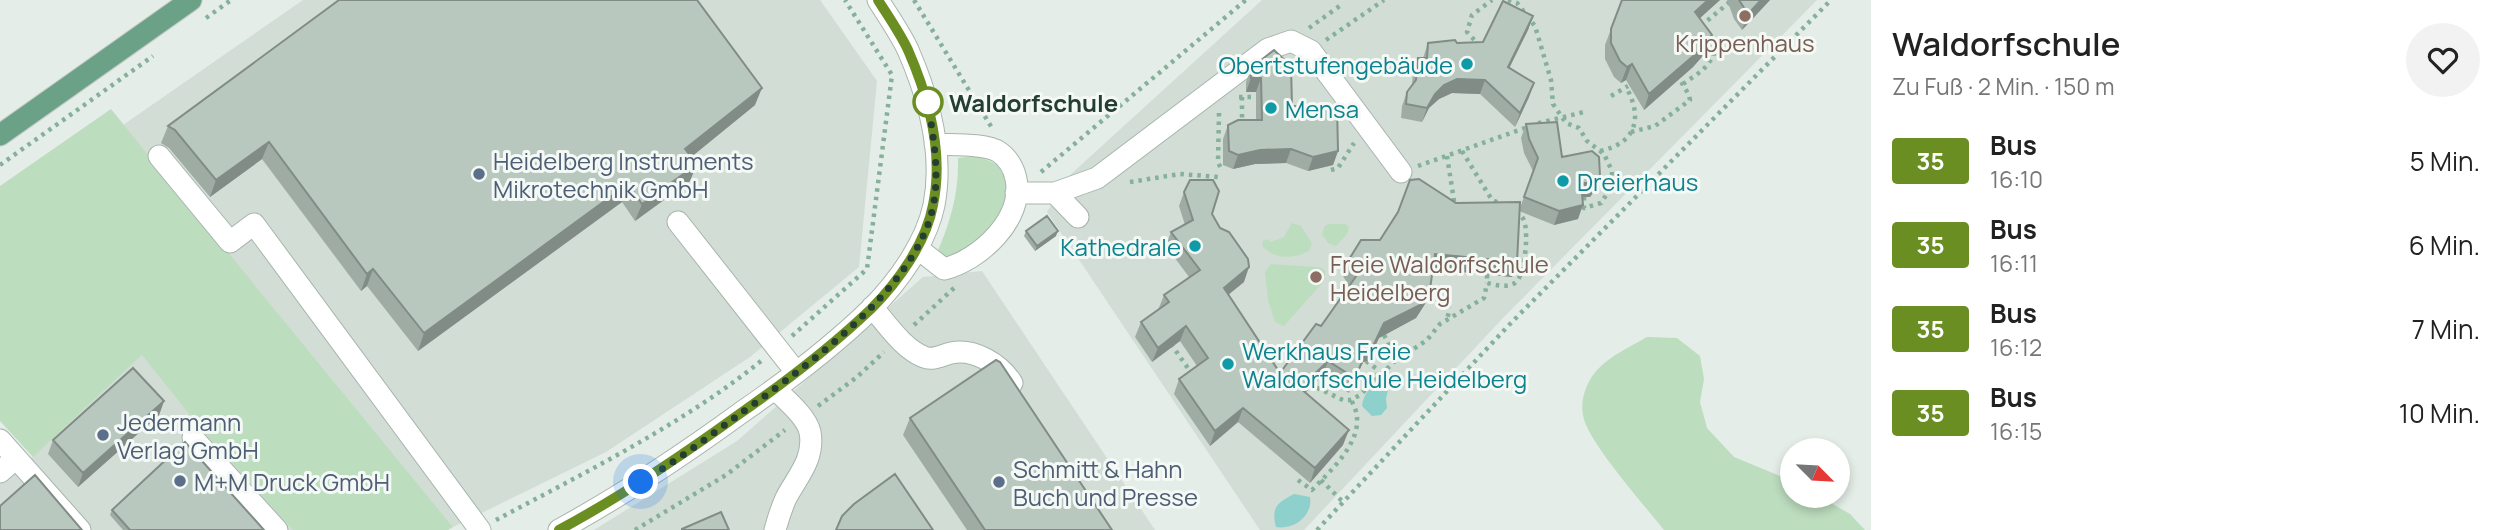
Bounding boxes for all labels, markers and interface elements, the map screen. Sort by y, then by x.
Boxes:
marker: Krippenhaus [1737,8,1753,24]
text: Waldorfschule [1892,21,2120,66]
button: heart [2406,23,2480,97]
place label: Krippenhaus [1675,26,1815,59]
place label: Obertstufengebäude [1218,48,1453,81]
marker: Obertstufengebäude [1459,56,1475,72]
text: Zu Fuß · 2 Min. · 150 m [1892,70,2115,102]
place label: Waldorfschule [949,86,1118,119]
marker: Waldorfschule [913,87,943,117]
place label: Mensa [1285,92,1359,125]
marker: Mensa [1263,100,1279,116]
text: Bus [1990,127,2037,163]
text: 5 Min. [2410,143,2480,179]
place label: Heidelberg Instruments Mikrotechnik GmbH [493,144,754,205]
text: 35 [1916,144,1945,177]
text: 16:10 [1990,163,2043,195]
place label: Dreierhaus [1577,165,1698,198]
marker: Heidelberg Instruments Mikrotechnik GmbH [471,166,487,182]
marker: Dreierhaus [1555,173,1571,189]
text: Bus [1990,211,2037,247]
text: 6 Min. [2409,227,2480,263]
text: 35 [1916,228,1945,261]
place label: Kathedrale [1060,230,1181,263]
marker: Kathedrale [1187,238,1203,254]
place label: Freie Waldorfschule Heidelberg [1330,247,1549,308]
text: 16:11 [1990,247,2038,279]
marker: Freie Waldorfschule Heidelberg [1308,269,1324,285]
text: Bus [1990,295,2037,331]
text: 7 Min. [2412,311,2480,347]
text: 35 [1916,312,1945,345]
text: 16:12 [1990,331,2042,363]
place label: Werkhaus Freie Waldorfschule Heidelberg [1242,334,1527,395]
marker: Werkhaus Freie Waldorfschule Heidelberg [1220,356,1236,372]
text: Bus [1990,379,2037,415]
text: 10 Min. [2399,395,2480,431]
text: 35 [1916,396,1945,429]
place label: Jedermann Verlag GmbH [117,405,259,466]
text: 16:15 [1990,415,2042,447]
marker: Jedermann Verlag GmbH [95,427,111,443]
north arrow [1780,438,1850,508]
map controls [1780,438,1850,508]
place label: Schmitt & Hahn Buch und Presse [1013,452,1198,513]
your location [623,464,658,499]
place label: M+M Druck GmbH [194,465,390,498]
marker: M+M Druck GmbH [172,473,188,489]
marker: Schmitt & Hahn Buch und Presse [991,474,1007,490]

